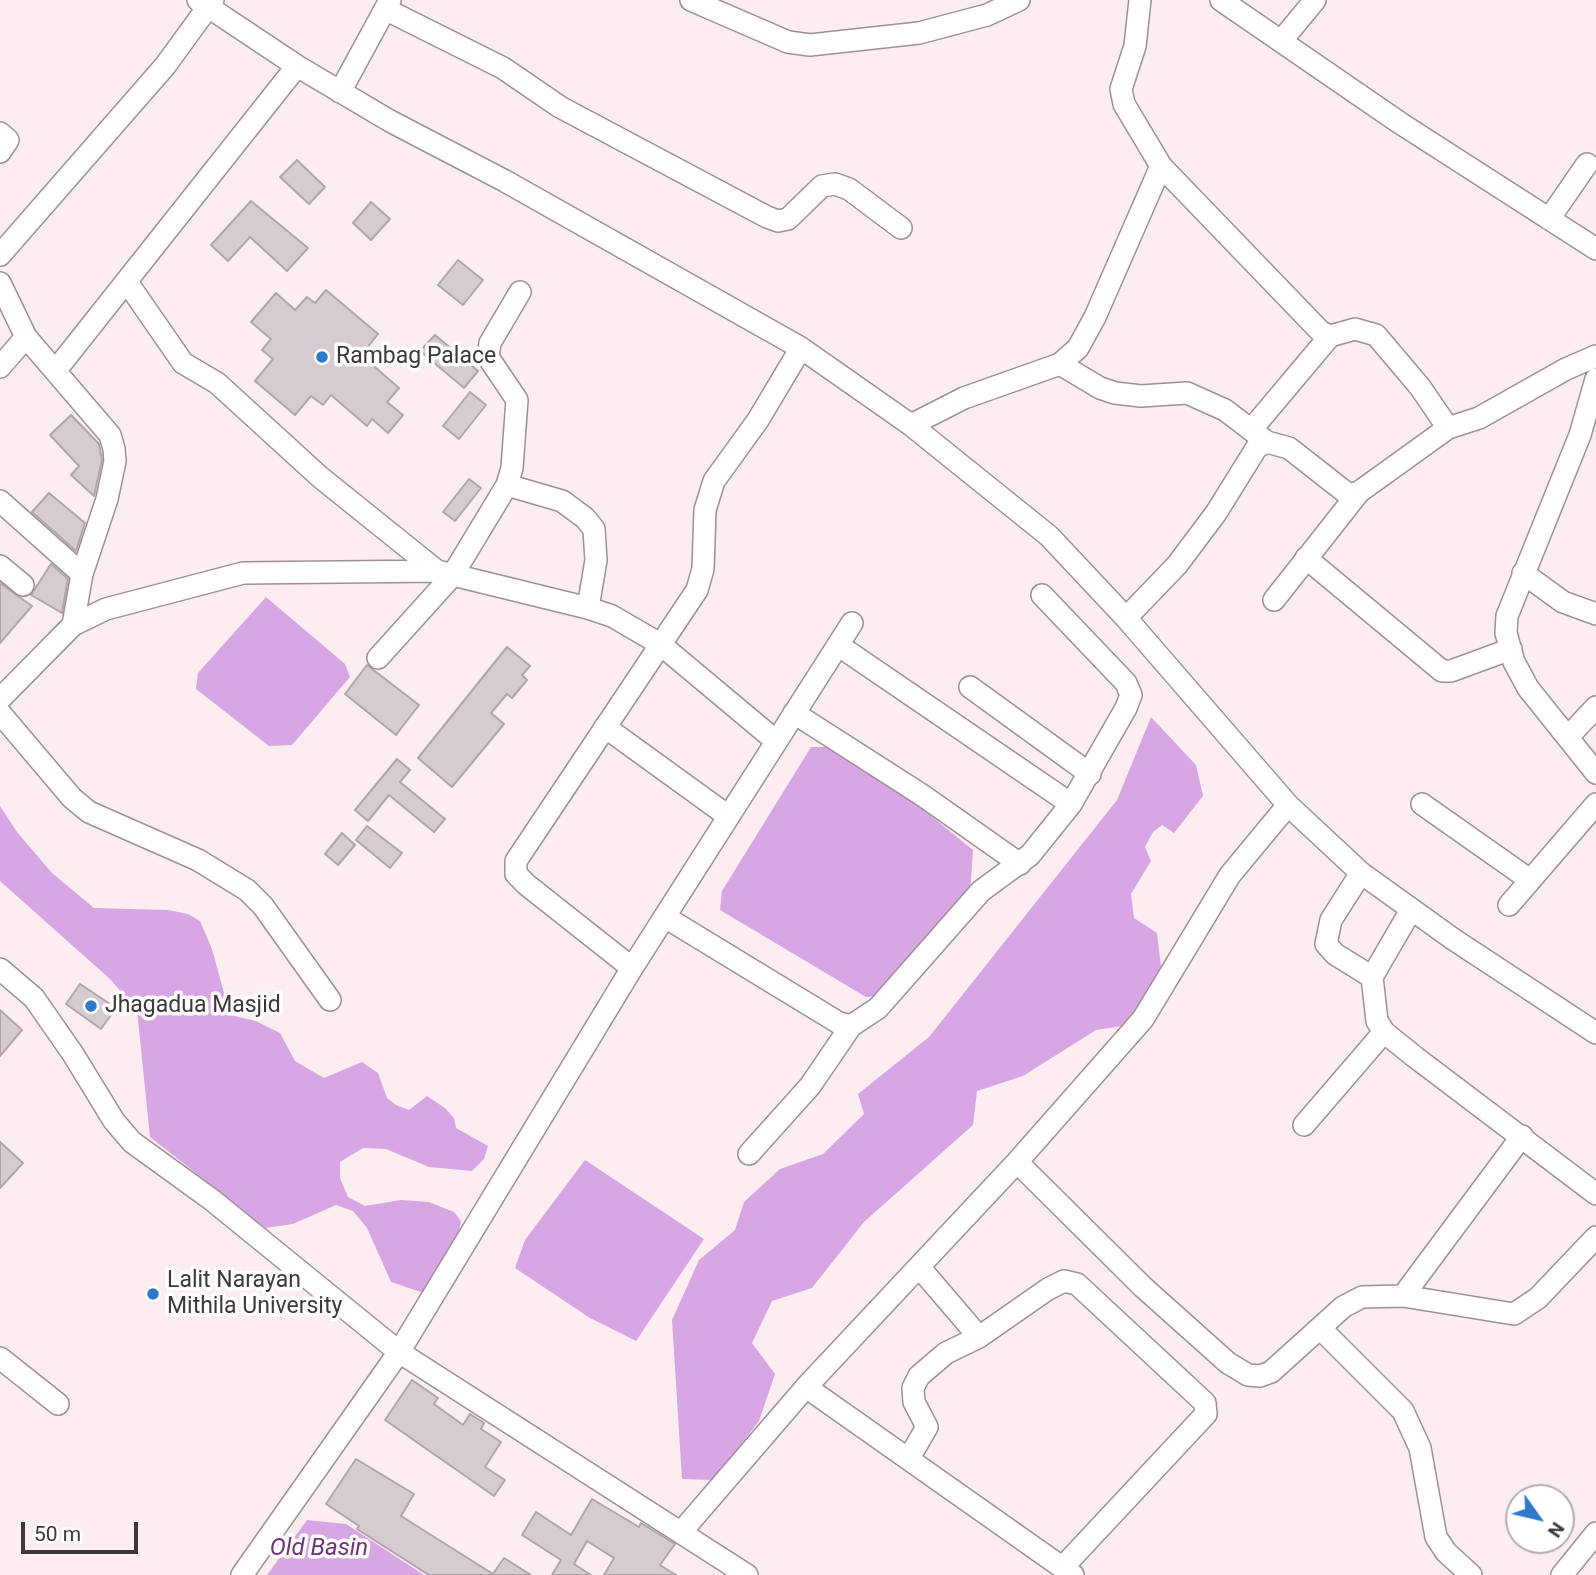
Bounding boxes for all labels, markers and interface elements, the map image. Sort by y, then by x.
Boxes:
place label: Rambag Palace [336,343,496,371]
marker: Rambag Palace [314,349,330,365]
place label: Jhagadua Masjid [105,992,281,1020]
marker: Jhagadua Masjid [83,998,99,1014]
place label: Lalit Narayan Mithila University [167,1267,342,1321]
marker: Lalit Narayan Mithila University [145,1286,161,1302]
north arrow [1505,1484,1575,1554]
scale bar [24,1508,142,1552]
text: N [1543,1518,1569,1542]
text: 50 m [34,1522,81,1546]
water label: Old Basin [270,1535,368,1563]

